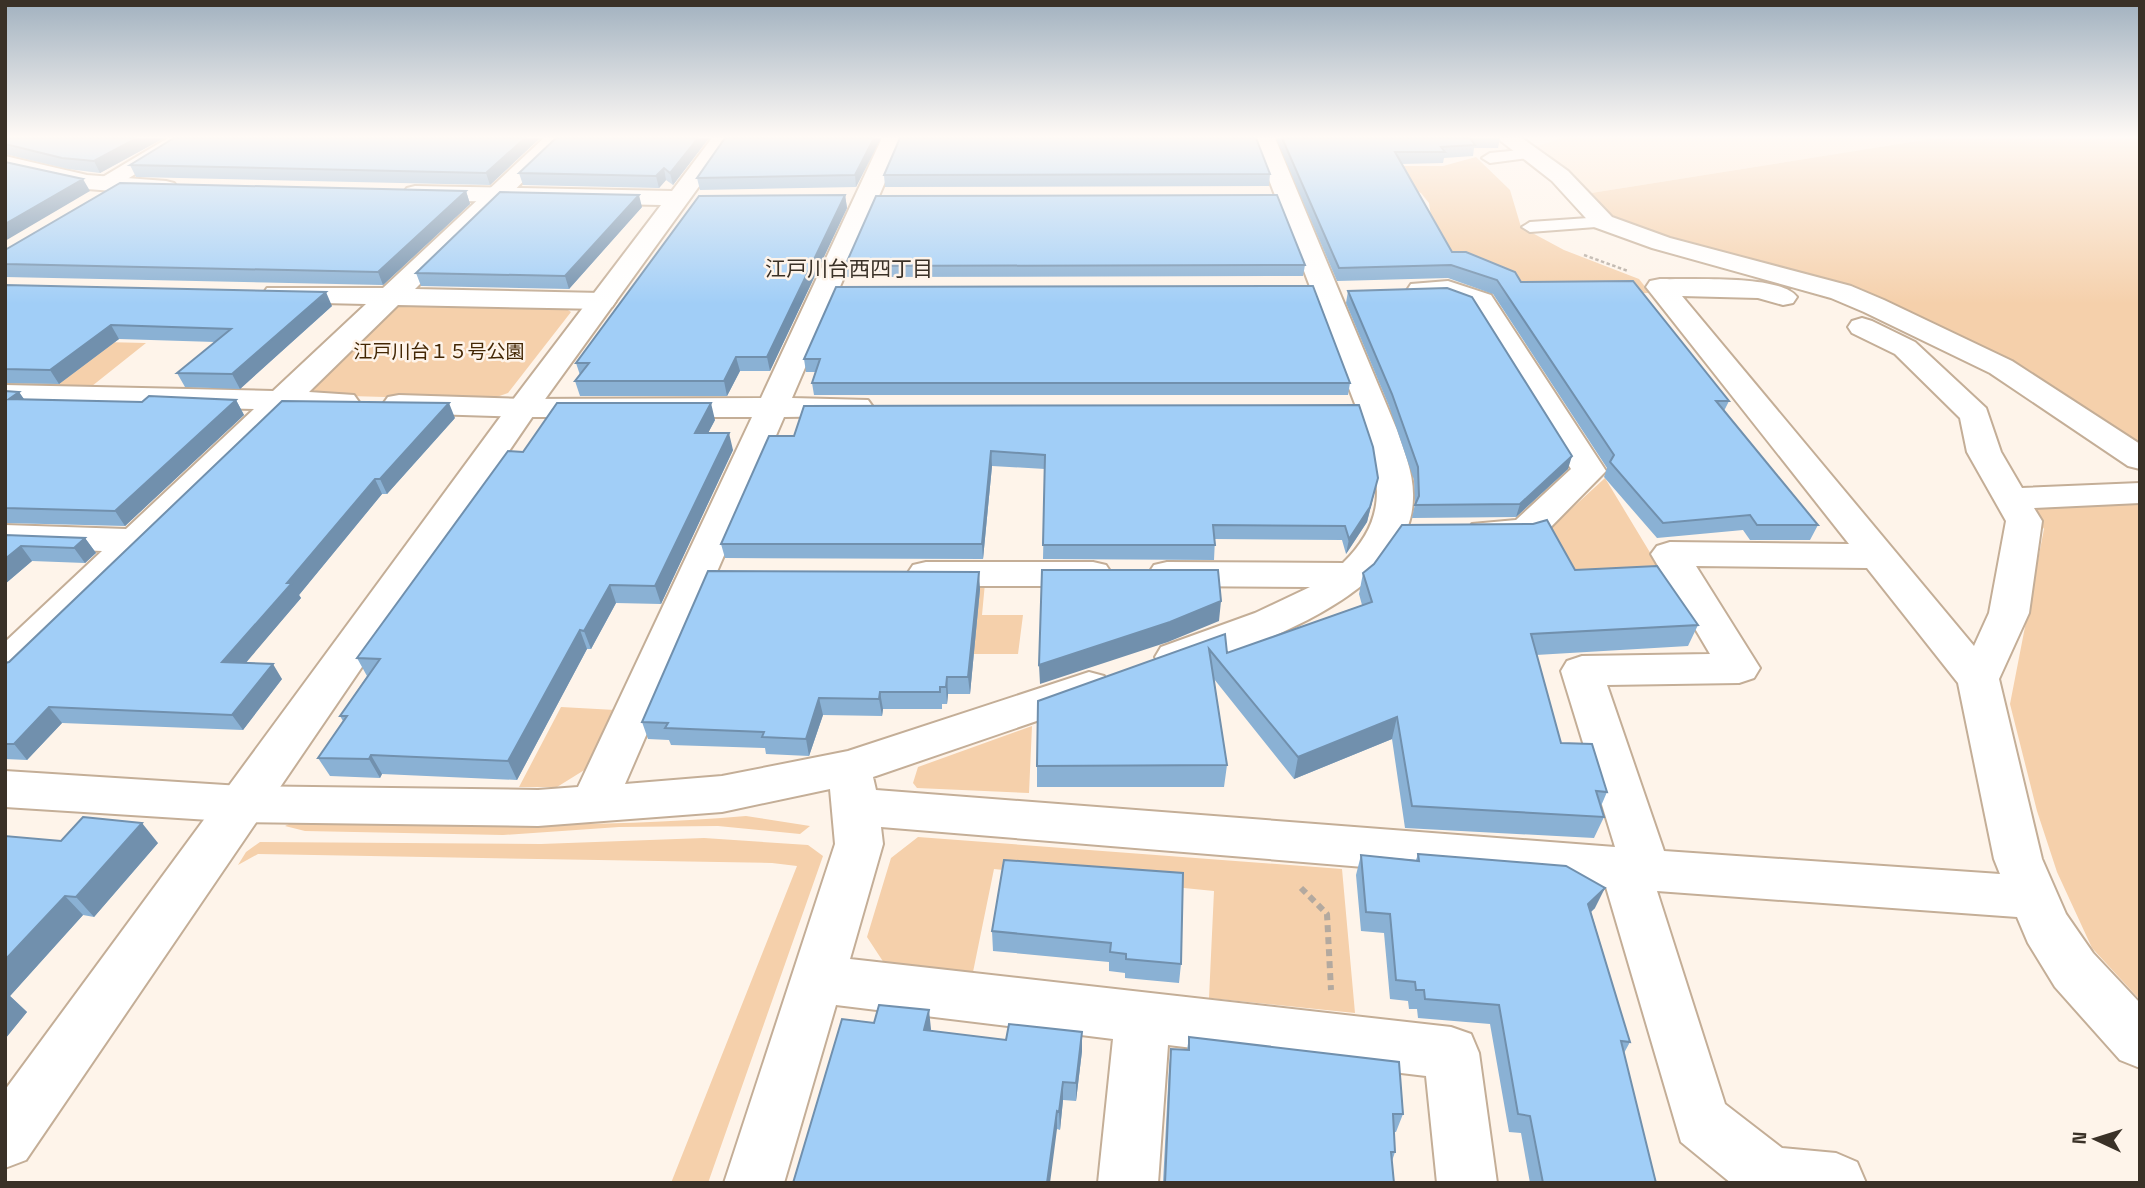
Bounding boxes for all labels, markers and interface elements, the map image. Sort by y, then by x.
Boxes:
district label: 江戸川台西四丁目 [765,255,933,282]
park label: 江戸川台１５号公園 [353,339,525,364]
north arrow [2061,1104,2131,1174]
text: N [2067,1131,2092,1145]

